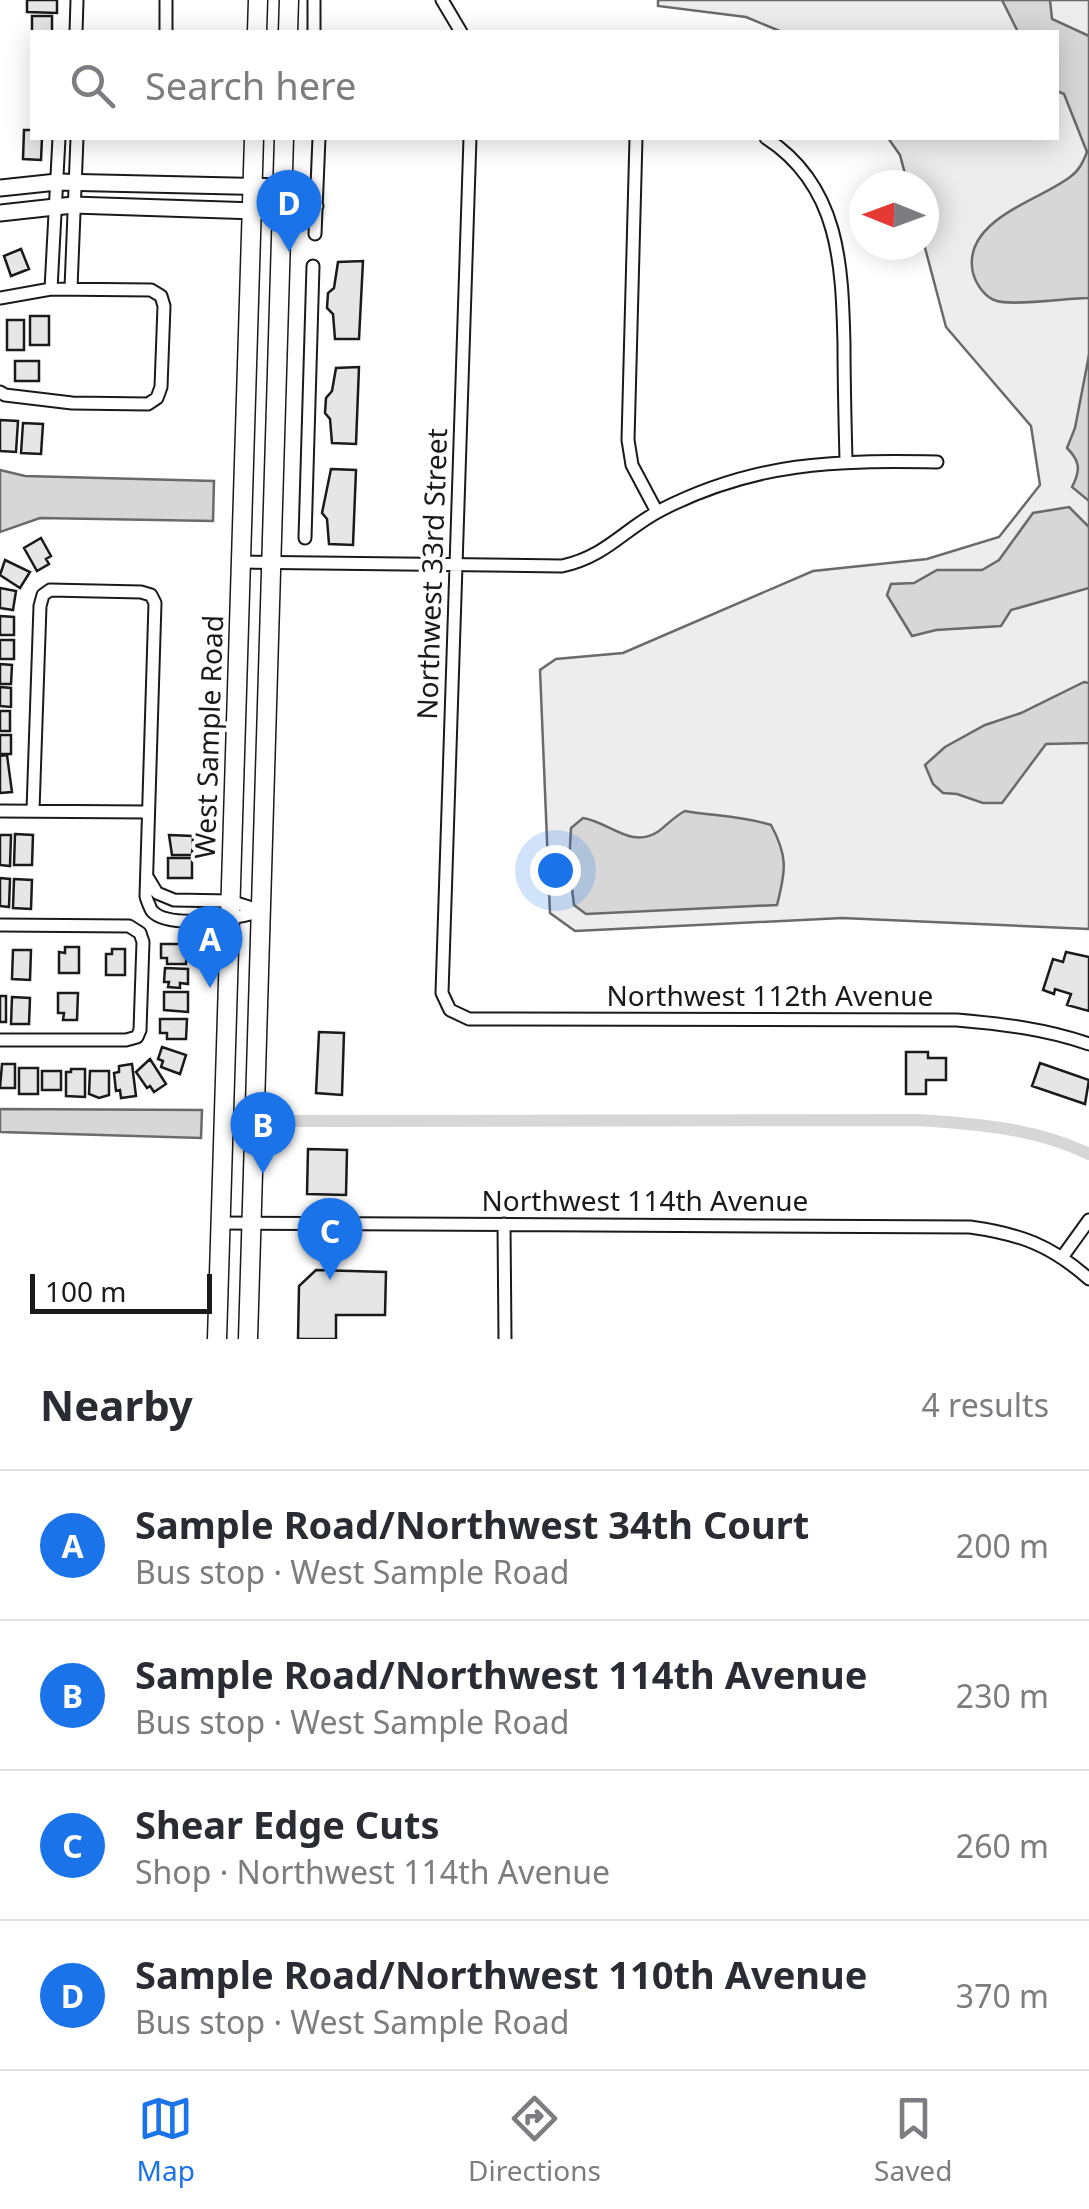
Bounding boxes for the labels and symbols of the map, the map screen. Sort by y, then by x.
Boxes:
pin: D [256,170,322,252]
north arrow [849,170,939,260]
street label: Northwest 33rd Street [407,428,455,720]
street label: West Sample Road [185,614,231,860]
your location [530,845,581,896]
pin: A [178,906,242,988]
street label: Northwest 112th Avenue [607,976,933,1014]
pin: B [230,1092,296,1174]
street label: Northwest 114th Avenue [482,1181,808,1219]
pin: C [298,1198,362,1280]
scale bar [30,1269,212,1314]

